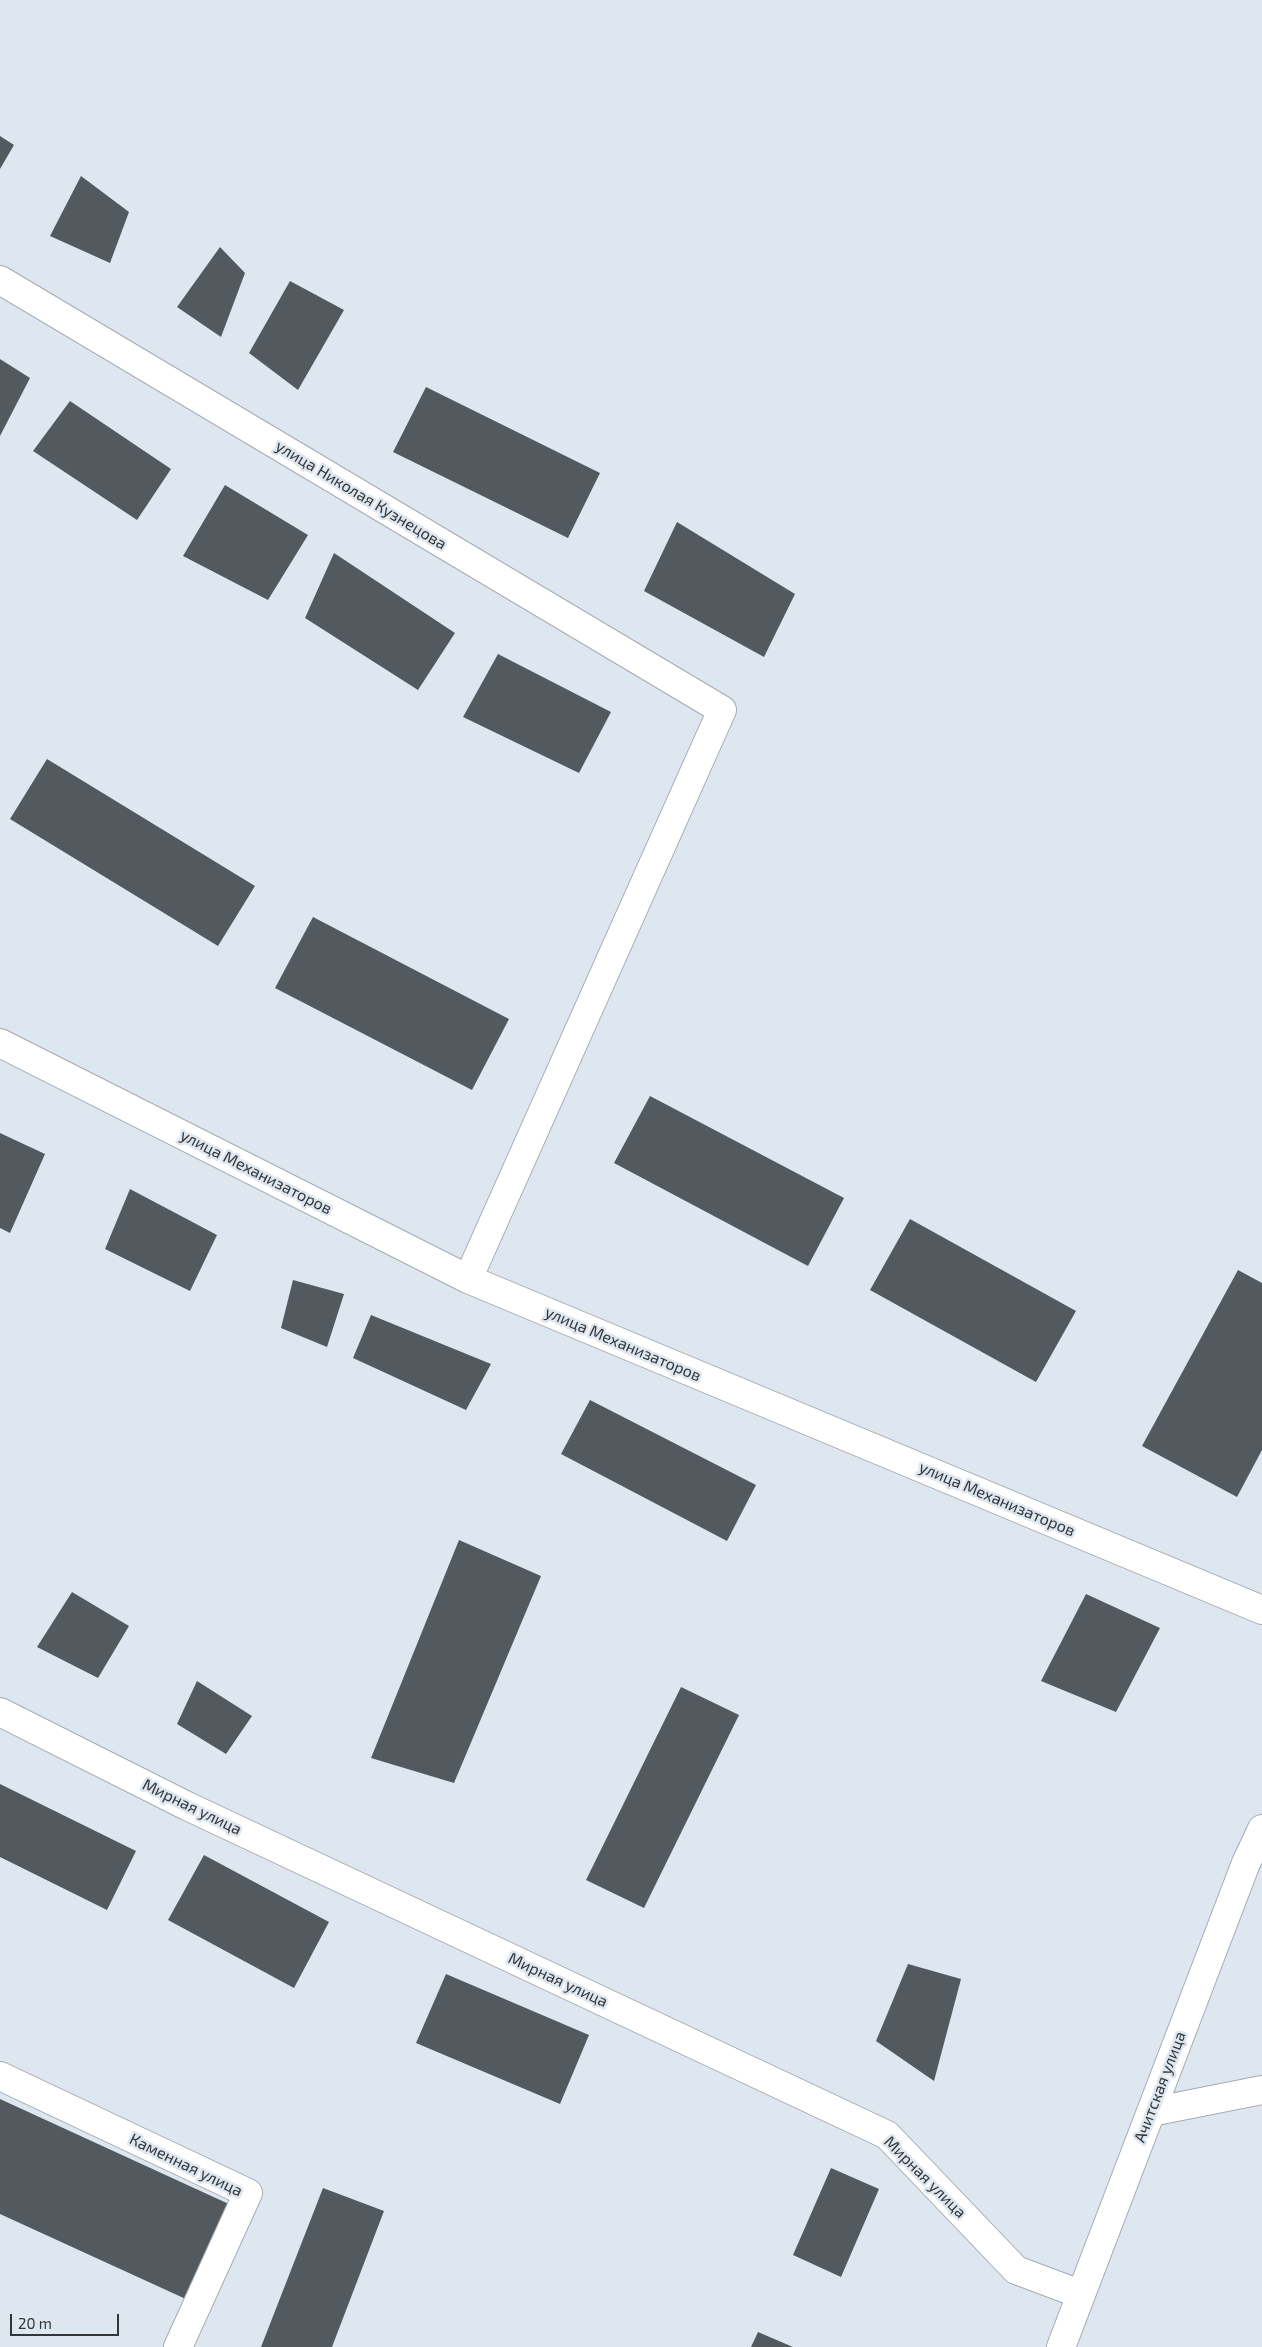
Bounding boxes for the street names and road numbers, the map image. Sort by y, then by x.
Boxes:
street label: улица Николая Кузнецова [272,436,450,554]
street label: улица Механизаторов [177,1125,335,1219]
street label: улица Механизаторов [542,1302,704,1386]
street label: улица Механизаторов [916,1457,1078,1541]
street label: Мирная улица [139,1775,245,1839]
street label: Мирная улица [505,1949,611,2011]
street label: Ачитская улица [1130,2029,1190,2145]
street label: Каменная улица [126,2129,246,2201]
street label: Мирная улица [880,2132,970,2222]

